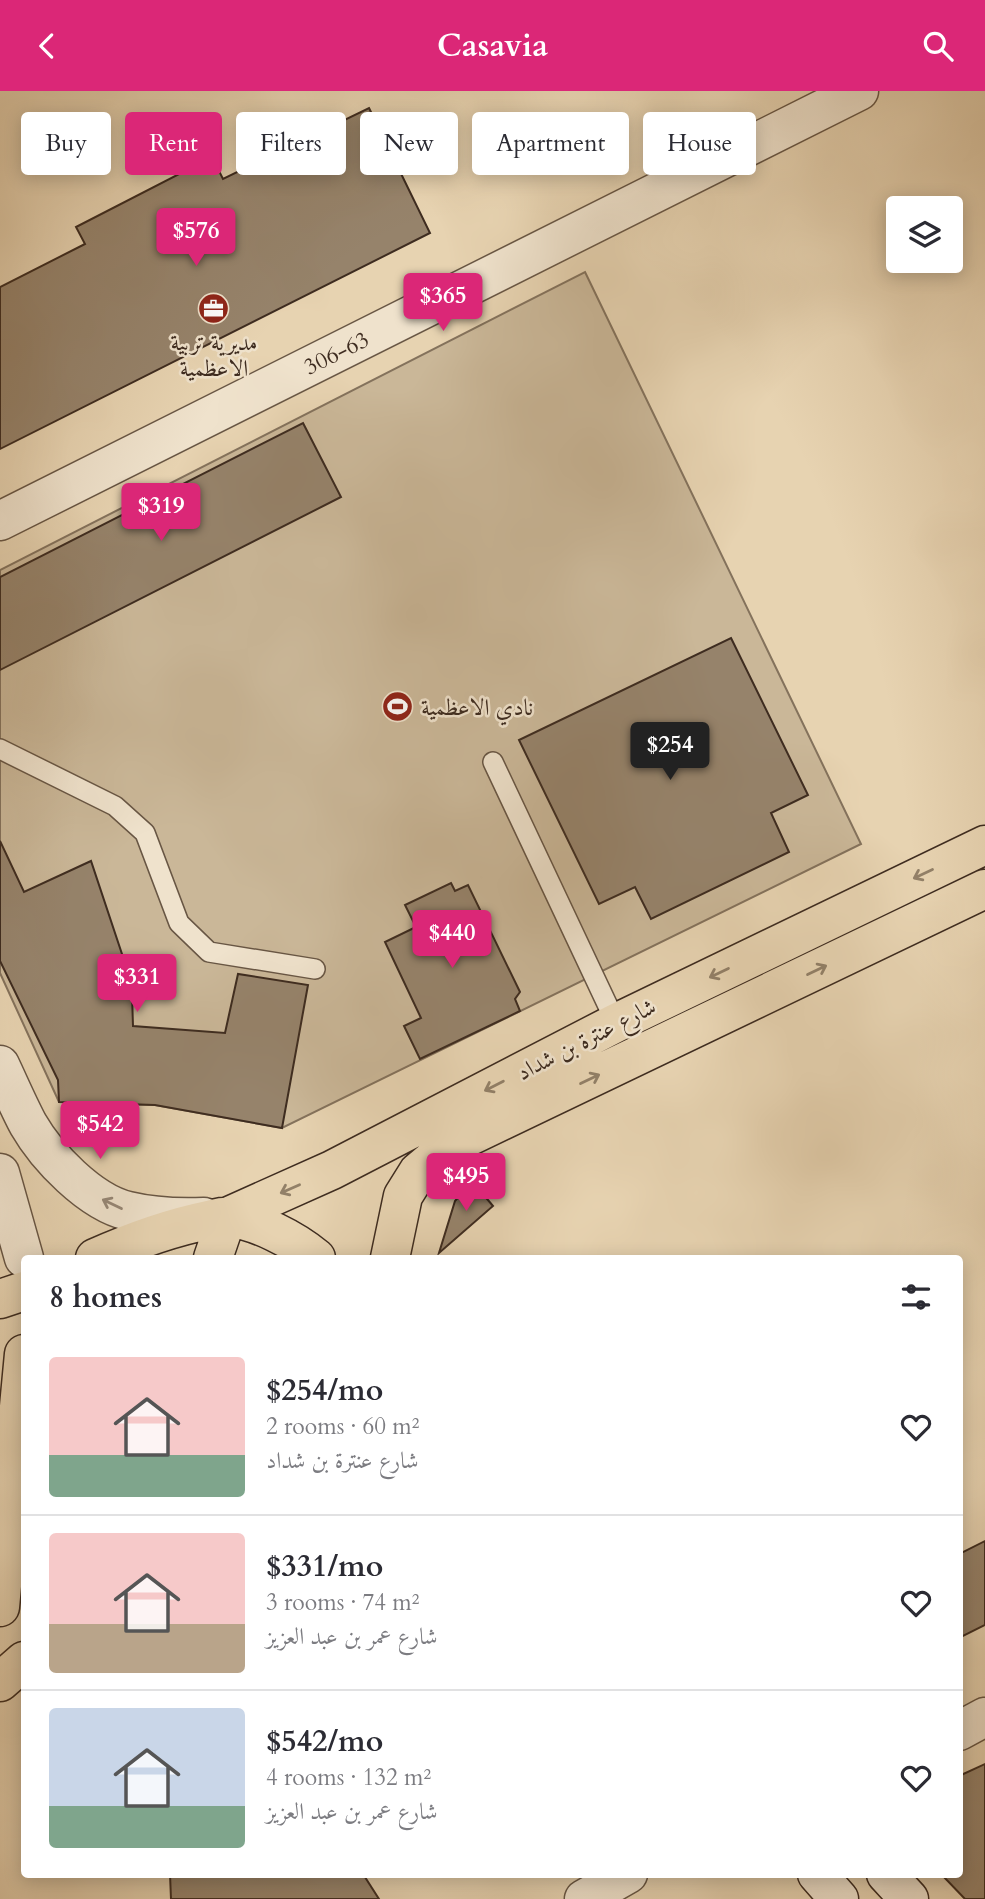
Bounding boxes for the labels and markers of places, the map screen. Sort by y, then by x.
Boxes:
pin: $576 [155,209,237,268]
pin: $365 [402,273,484,333]
office icon: مديرية تربية الاعظمية [197,291,231,325]
place label: مديرية تربية الاعظمية [171,327,257,384]
pin: $319 [120,483,202,543]
sports icon: نادي الاعظمية [381,690,415,724]
place label: نادي الاعظمية [421,692,533,726]
pin: $254 [629,723,711,782]
pin: $440 [411,911,493,970]
pin: $331 [96,955,178,1014]
pin: $542 [59,1101,141,1161]
pin: $495 [425,1153,507,1213]

